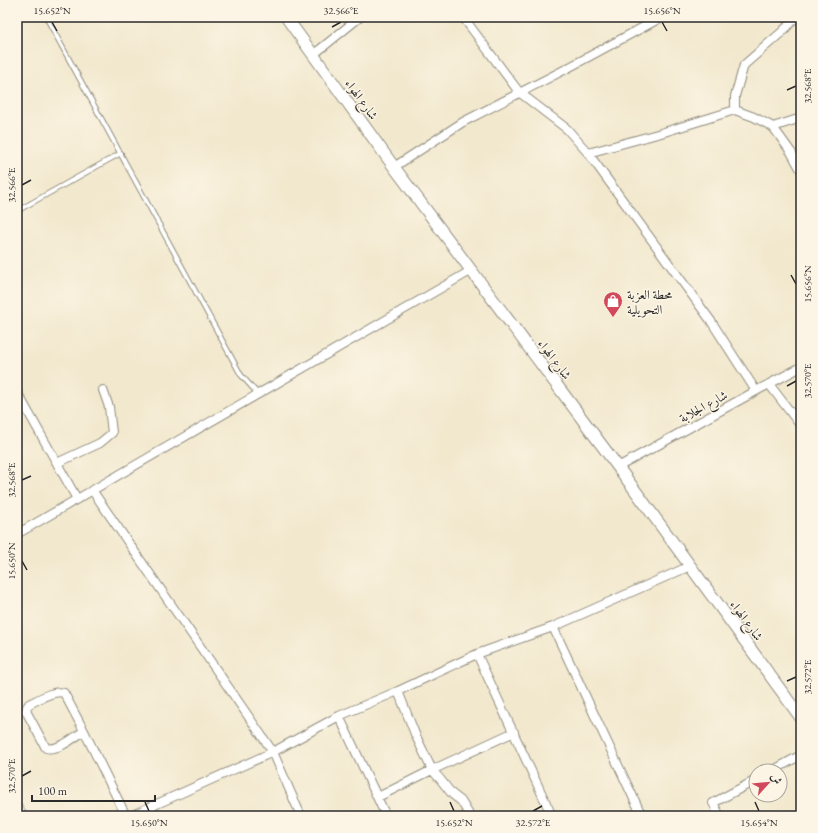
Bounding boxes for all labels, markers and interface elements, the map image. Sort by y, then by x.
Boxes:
text: 15.652°N [33,4,71,17]
text: 32.566°E [324,4,359,17]
text: 15.656°N [643,4,681,17]
text: 32.568°E [801,68,814,103]
street label: شارع الهواء [339,76,382,125]
text: 32.566°E [5,167,18,202]
text: 15.656°N [801,265,814,303]
place label: محطة العزبة التحويلية [627,286,672,318]
shop icon: محطة العزبة التحويلية [602,290,624,318]
street label: شارع الهواء [531,336,575,385]
text: 32.570°E [801,363,814,398]
street label: شارع الجلابة [676,386,732,429]
text: 32.568°E [5,462,18,497]
text: 15.650°N [5,542,18,580]
street label: شارع الهواء [724,597,767,646]
text: 32.572°E [801,659,814,694]
text: 32.570°E [5,758,18,793]
north arrow [748,763,788,803]
text: ش [768,770,786,787]
scale bar [32,777,155,803]
text: 100 m [38,783,68,799]
text: 15.650°N [130,816,168,829]
text: 15.652°N [435,816,473,829]
text: 32.572°E [516,816,551,829]
text: 15.654°N [740,816,778,829]

